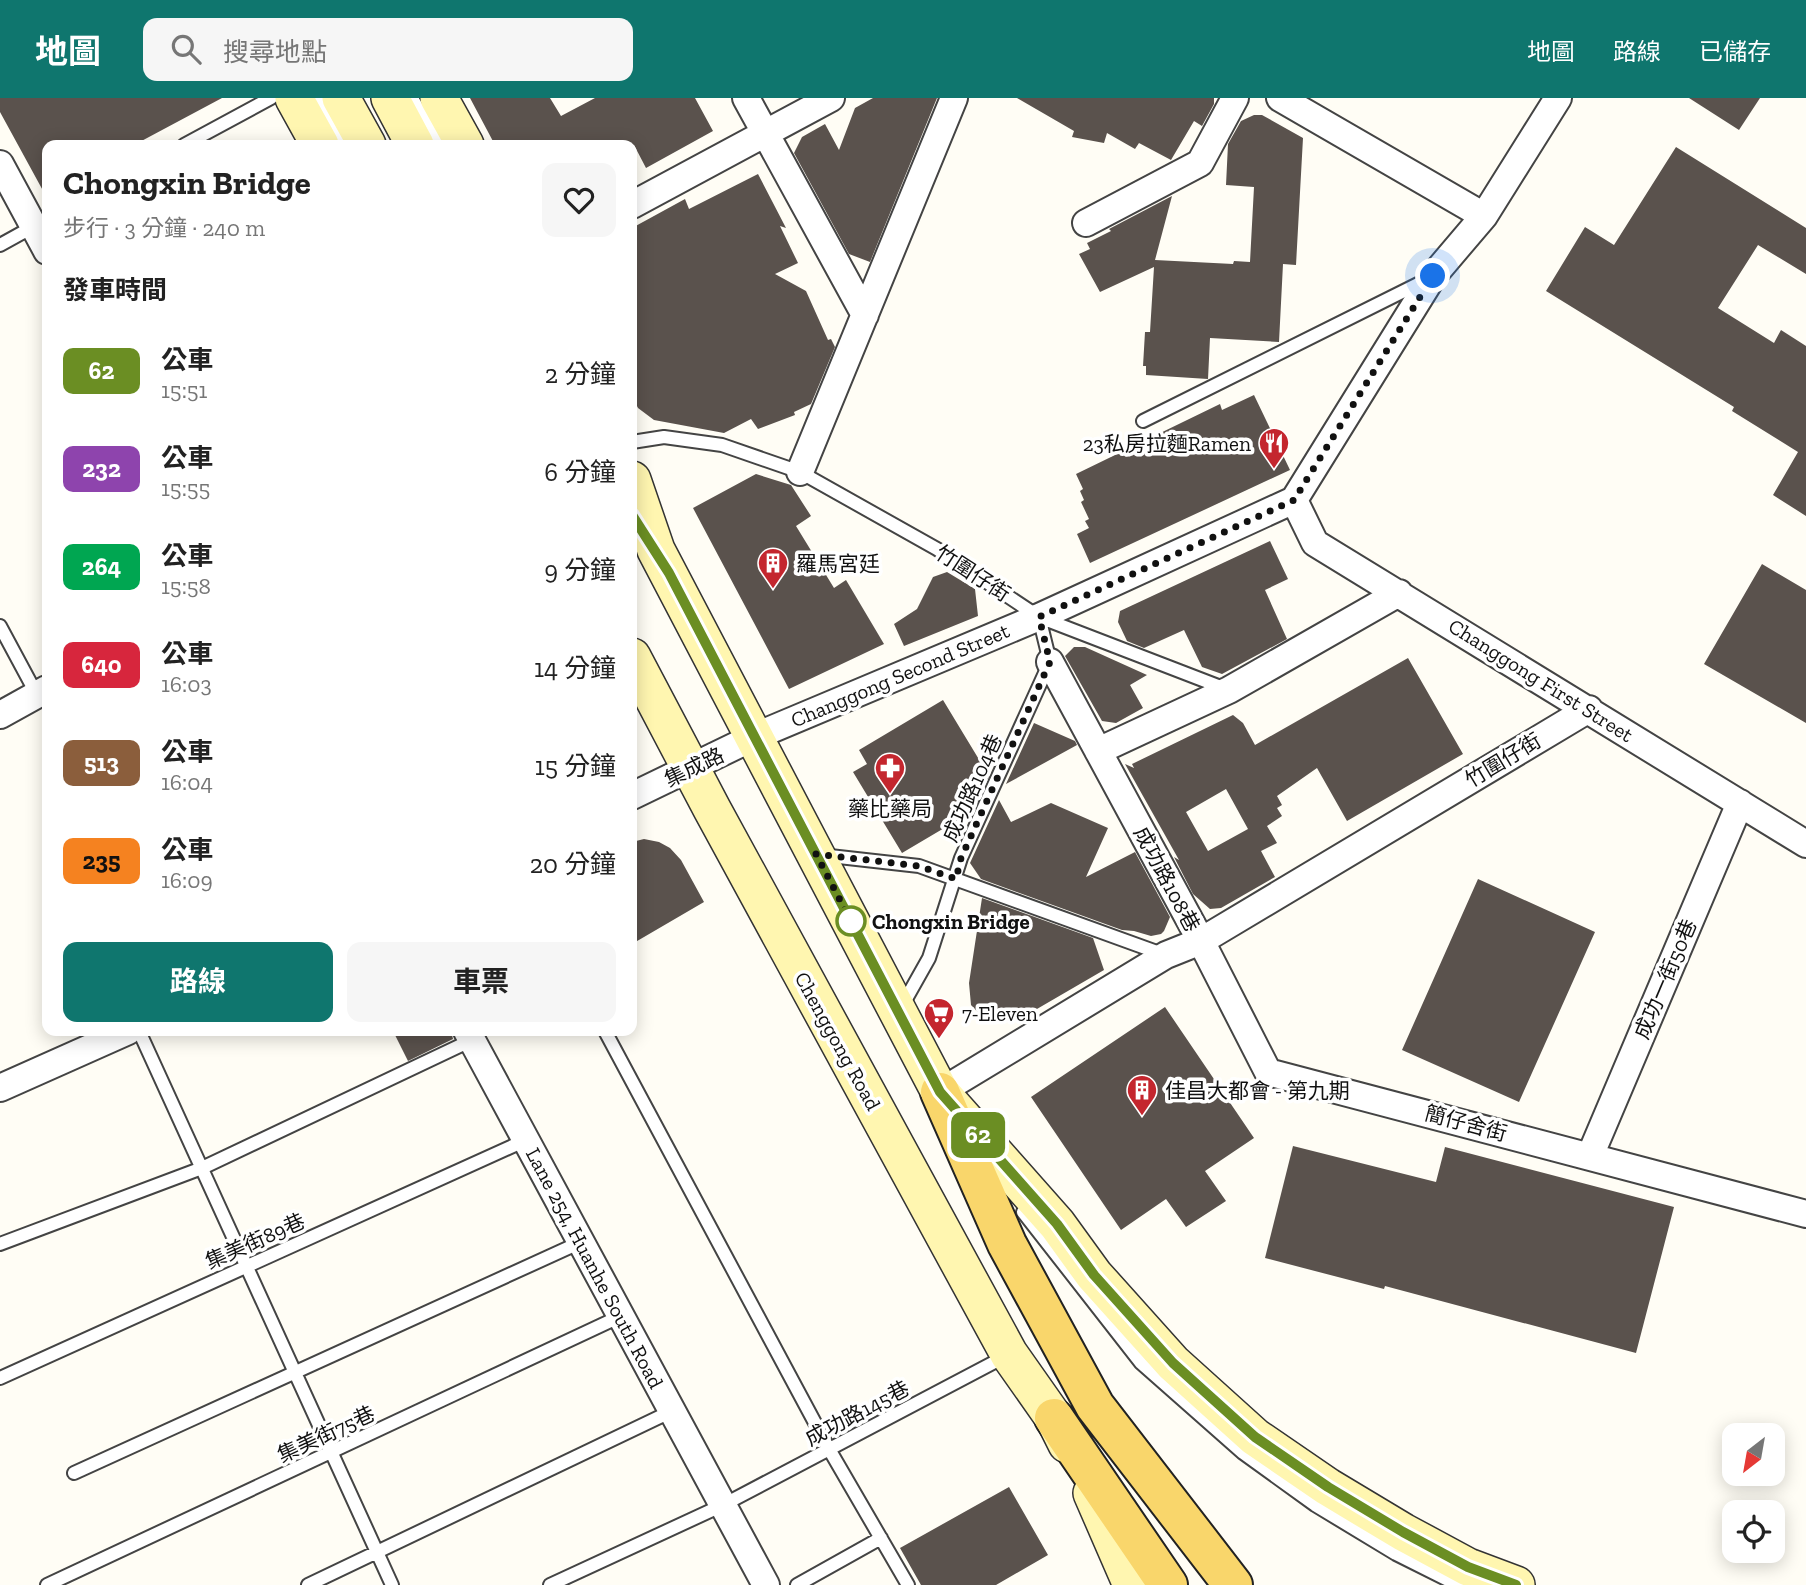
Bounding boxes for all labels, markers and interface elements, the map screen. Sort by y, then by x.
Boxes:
search box [143,18,633,81]
icon: search [167,30,205,68]
text: 地圖 [35,32,101,71]
text: 搜尋地點 [223,36,327,68]
text: 地圖 [1527,37,1575,66]
text: 路線 [1613,37,1661,66]
text: 已儲存 [1699,37,1771,66]
text: Chongxin Bridge [63,163,311,202]
button: heart [542,163,616,237]
text: 步行 · 3 分鐘 · 240 m [63,214,265,242]
your location [1415,258,1450,293]
text: 發車時間 [63,274,167,306]
text: 公車 [161,344,213,376]
text: 62 [89,356,114,385]
text: 2 分鐘 [545,358,616,390]
text: 15:51 [161,376,207,404]
restaurant icon: 23私房拉麵Ramen [1257,426,1291,470]
place label: 23私房拉麵Ramen [1083,431,1251,456]
text: 公車 [161,442,213,474]
text: 232 [82,454,121,483]
text: 6 分鐘 [544,456,616,488]
text: 15:55 [161,474,210,502]
text: 公車 [161,540,213,572]
street label: 竹圍仔街 [931,540,1015,606]
building icon: 羅馬宮廷 [756,546,790,590]
place label: 羅馬宮廷 [796,551,880,576]
text: 264 [82,552,121,581]
text: 9 分鐘 [544,554,616,586]
text: 15:58 [161,572,211,600]
street label: Changgong First Street [1444,613,1638,747]
street label: Changgong Second Street [787,618,1013,732]
text: 公車 [161,638,213,670]
text: 640 [81,650,122,679]
text: 14 分鐘 [534,652,616,684]
text: 16:03 [161,670,212,698]
street label: 竹圍仔街 [1461,728,1545,792]
street label: 成功路104巷 [937,730,1007,846]
text: 公車 [161,736,213,768]
street label: 集成路 [660,742,728,792]
text: 513 [84,748,119,777]
text: 15 分鐘 [535,750,616,782]
pharmacy icon: 藥比藥局 [873,751,907,795]
text: 16:04 [161,768,213,796]
place label: 藥比藥局 [848,796,932,821]
street label: 成功路108巷 [1129,822,1205,936]
text: 公車 [161,834,213,866]
text: 235 [82,846,121,875]
text: 20 分鐘 [530,848,616,880]
text: 16:09 [161,866,213,894]
marker: Chongxin Bridge [836,906,866,936]
place label: Chongxin Bridge [872,909,1030,934]
street label: 成功一街50巷 [1629,915,1701,1043]
button: 路線 [63,942,333,1022]
button: 車票 [347,942,616,1022]
street label: Chenggong Road [790,967,887,1115]
supermarket icon: 7-Eleven [922,996,956,1040]
place label: 7-Eleven [962,1001,1038,1026]
building icon: 佳昌大都會 - 第九期 [1125,1073,1159,1117]
place label: 佳昌大都會 - 第九期 [1165,1078,1350,1103]
street label: 簡仔舍街 [1422,1100,1510,1146]
line badge: 62 [946,1112,1010,1158]
text: 62 [965,1120,991,1149]
street label: Lane 254, Huanhe South Road [521,1143,669,1393]
street label: 集美街89巷 [201,1208,309,1274]
street label: 成功路145巷 [801,1375,913,1451]
street label: 集美街75巷 [273,1401,379,1467]
north arrow [1722,1423,1785,1486]
map controls [1722,1423,1785,1563]
button: locate [1722,1500,1785,1563]

